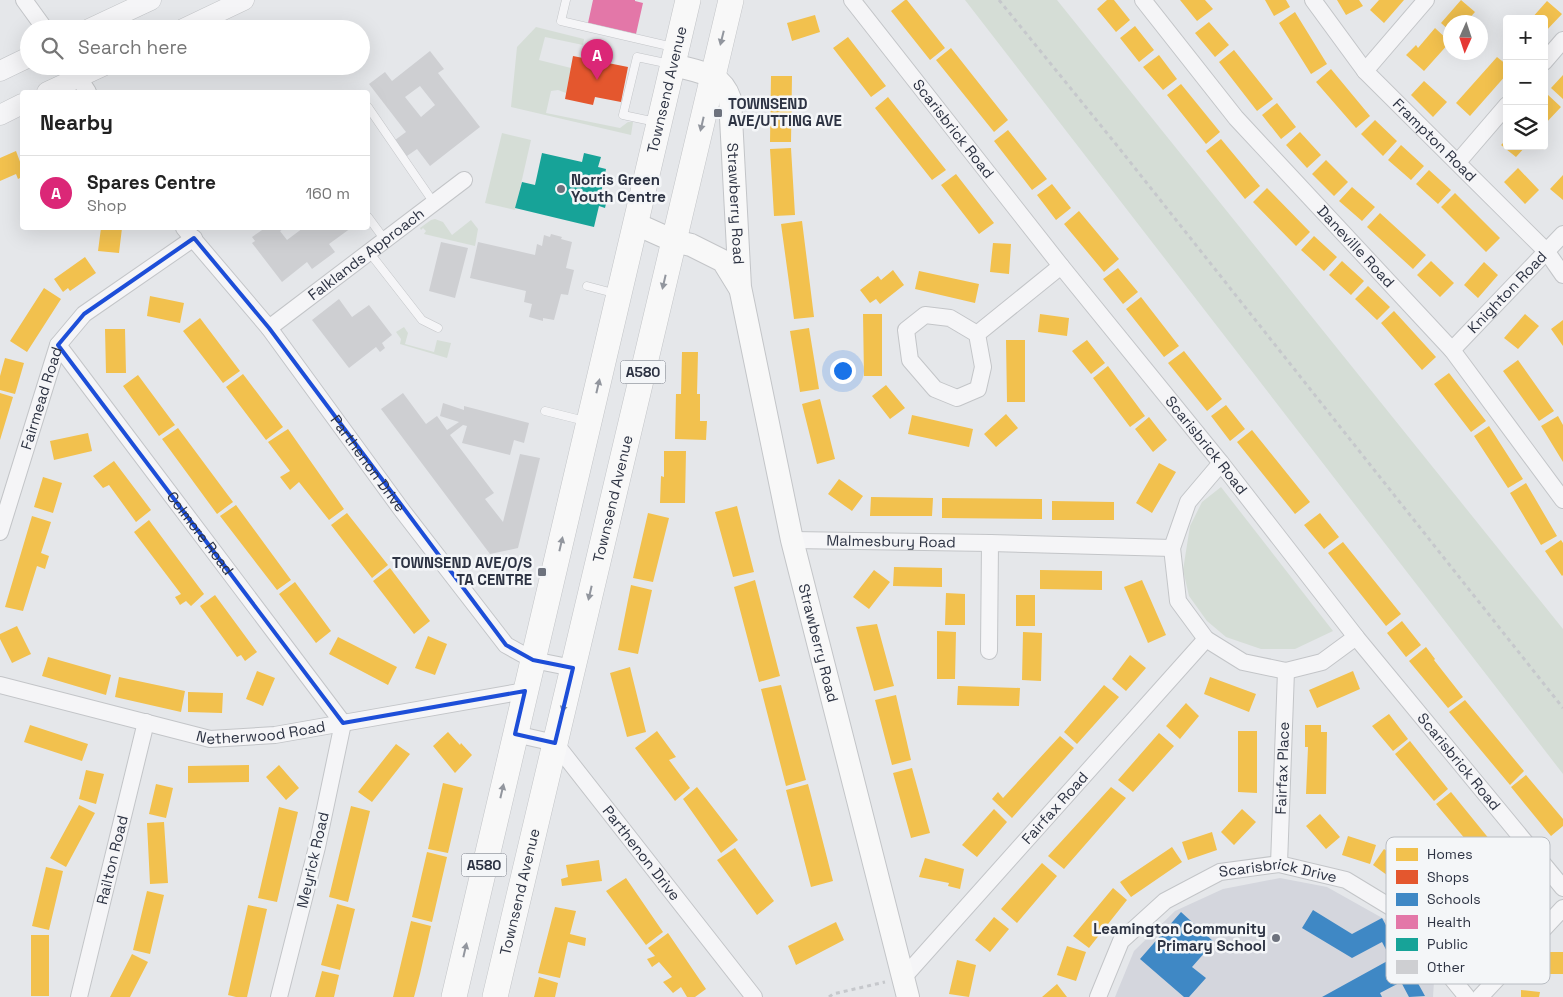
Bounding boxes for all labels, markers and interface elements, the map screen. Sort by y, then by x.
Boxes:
north arrow [1443,15,1488,60]
map controls [1503,15,1548,150]
button: + [1503,15,1548,60]
search box [20,20,370,75]
street label: Townsend Avenue [642,24,691,155]
one-way arrow [718,31,726,46]
icon: search [38,34,66,62]
text: Search here [78,35,188,60]
pin: A [581,39,613,80]
button: − [1503,60,1548,105]
street label: Scarisbrick Road [909,75,999,182]
place label: TOWNSEND AVE/UTTING AVE [728,94,842,130]
street label: Frampton Road [1389,94,1481,185]
button: layers [1503,105,1548,150]
marker: TOWNSEND AVE/UTTING AVE [712,107,724,119]
text: Nearby [40,109,113,136]
one-way arrow [698,116,706,131]
street label: Strawberry Road [723,142,749,265]
text: Spares Centre [87,170,216,195]
place label: Norris Green Youth Centre [571,170,666,206]
text: A [51,183,61,204]
text: 160 m [305,183,350,204]
marker: Norris Green Youth Centre [555,183,567,195]
text: Shop [87,195,127,216]
street label: Daneville Road [1313,201,1399,291]
street label: Falklands Approach [304,204,428,304]
street label: Knighton Road [1463,247,1551,337]
one-way arrow [660,274,668,289]
street label: Fairmead Road [16,344,66,452]
your location [830,358,856,384]
road number: A580 [620,361,666,384]
one-way arrow [594,379,602,394]
street label: Scarisbrick Road [1161,392,1252,498]
street label: Parthenon Drive [326,411,410,516]
street label: Townsend Avenue [588,433,637,564]
street label: Colmore Road [163,488,238,579]
street label: Malmesbury Road [826,531,956,551]
one-way arrow [557,537,565,552]
place label: TOWNSEND AVE/O/S TA CENTRE [392,553,532,589]
marker: TOWNSEND AVE/O/S TA CENTRE [536,566,548,578]
street label: Strawberry Road [794,581,843,704]
one-way arrow [586,586,594,601]
one-way arrow [560,698,568,713]
street label: Scarisbrick Road [1413,709,1505,814]
street label: Netherwood Road [194,716,327,748]
street label: Fairfax Place [1271,721,1293,815]
street label: Fairfax Road [1017,768,1092,848]
one-way arrow [498,784,506,799]
street label: Parthenon Drive [599,802,685,904]
street label: Meyrick Road [292,810,333,910]
street label: Railton Road [92,813,132,906]
street label: Townsend Avenue [495,826,544,957]
legend [1386,837,1550,984]
text: Homes [1427,845,1473,863]
road number: A580 [462,854,506,876]
street label: Scarisbrick Drive [1217,854,1339,887]
text: Shops [1427,868,1469,886]
text: Schools [1427,890,1481,908]
text: Health [1427,913,1471,931]
place label: Leamington Community Primary School [1093,919,1266,955]
marker: Leamington Community Primary School [1270,932,1282,944]
text: Public [1427,935,1468,953]
one-way arrow [461,942,469,957]
text: Other [1427,958,1465,976]

